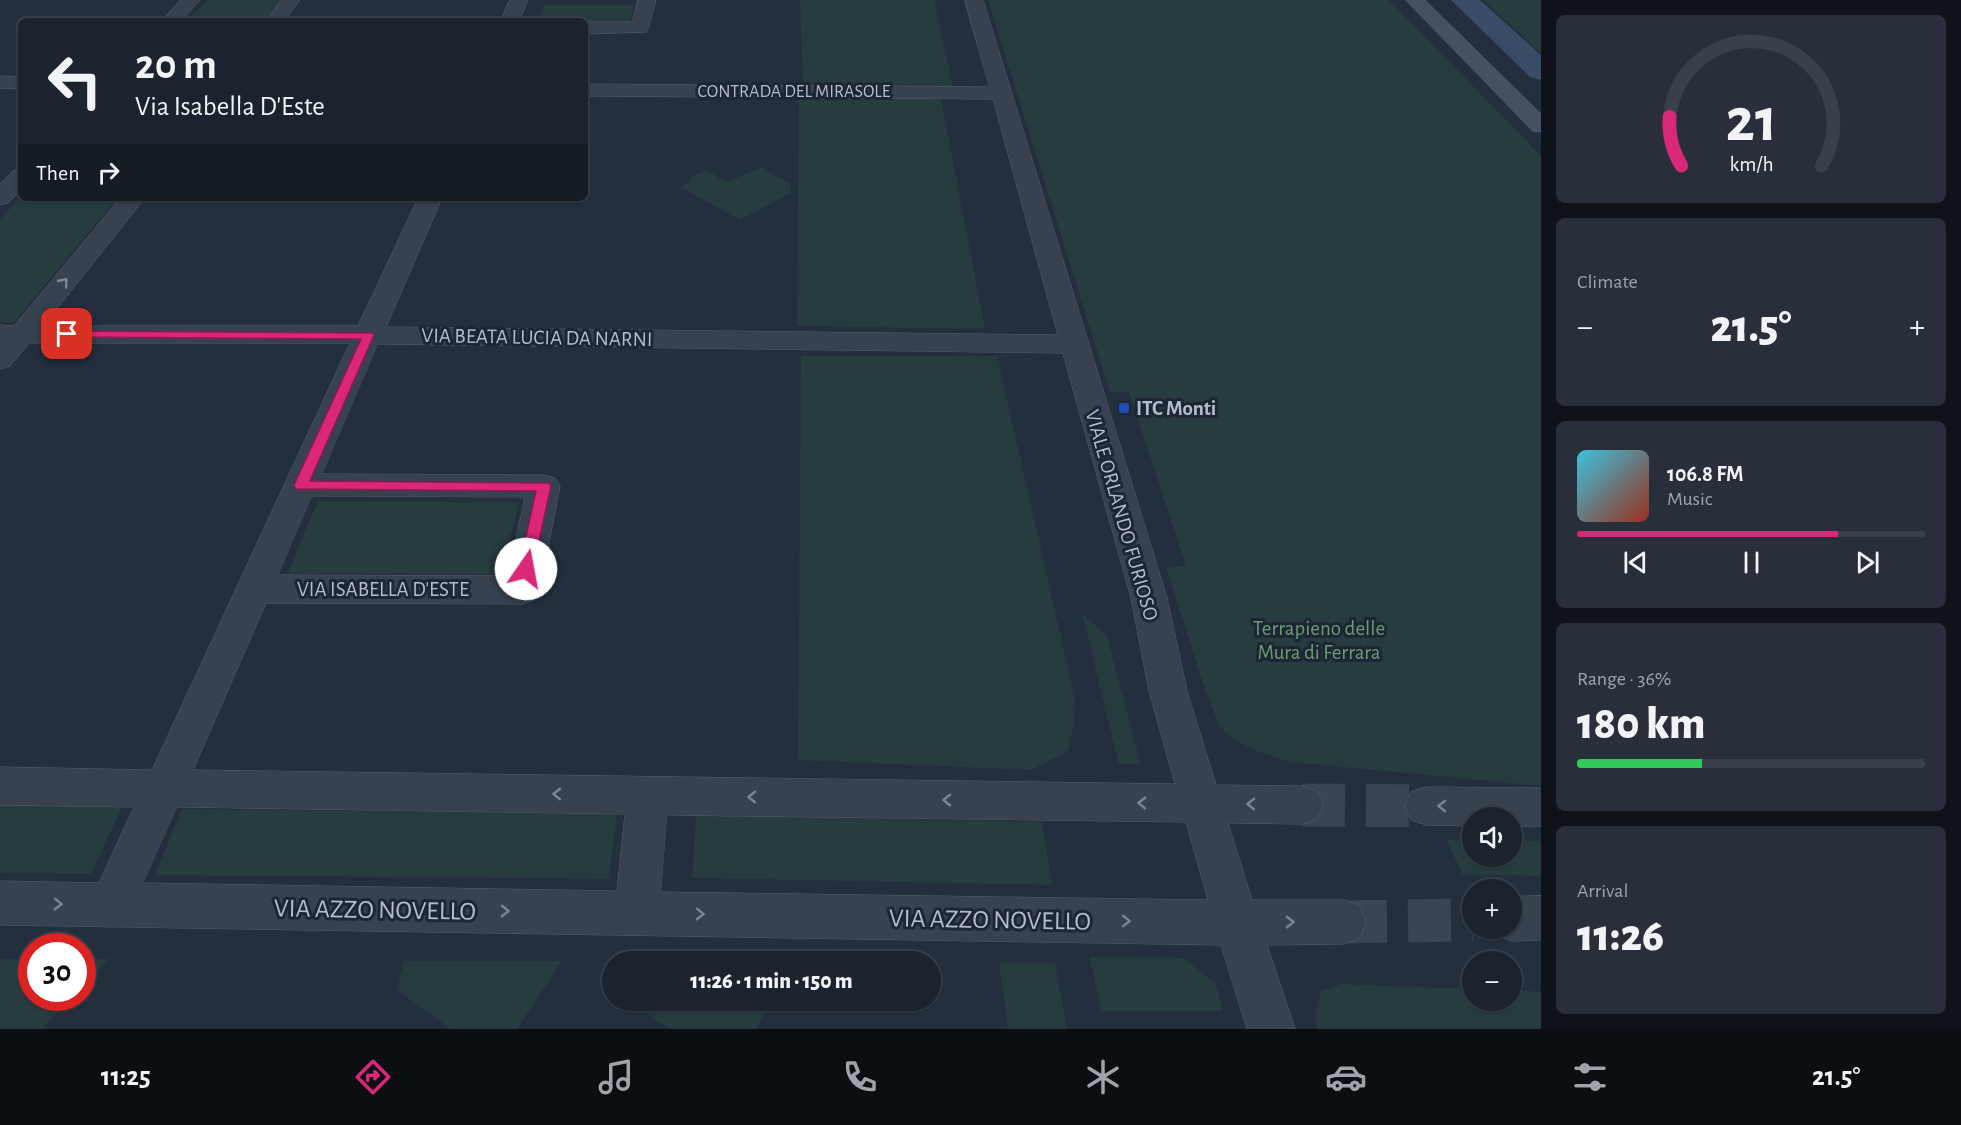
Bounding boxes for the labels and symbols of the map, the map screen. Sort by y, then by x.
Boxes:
street label: CONTRADA DEL MIRASOLE [697,83,891,101]
one-way arrow [56,278,67,289]
pin [41,308,92,359]
street label: VIA BEATA LUCIA DA NARNI [421,325,653,350]
place label: ITC Monti [1136,398,1216,419]
marker: ITC Monti [1117,401,1131,415]
street label: VIALE ORLANDO FURIOSO [1081,407,1162,623]
position arrow [494,537,558,601]
street label: VIA ISABELLA D'ESTE [297,579,469,600]
park label: Terrapieno delle Mura di Ferrara [1253,618,1385,663]
one-way arrow [553,788,562,800]
one-way arrow [748,791,757,803]
one-way arrow [943,794,952,806]
one-way arrow [1138,797,1147,809]
one-way arrow [1247,798,1256,810]
one-way arrow [1437,800,1446,812]
street label: VIA AZZO NOVELLO [274,895,476,925]
one-way arrow [54,898,63,910]
one-way arrow [501,905,510,917]
street label: VIA AZZO NOVELLO [889,905,1091,935]
one-way arrow [696,908,705,920]
one-way arrow [1122,915,1131,927]
one-way arrow [1286,916,1295,929]
speed limit sign: 30 [18,933,96,1011]

